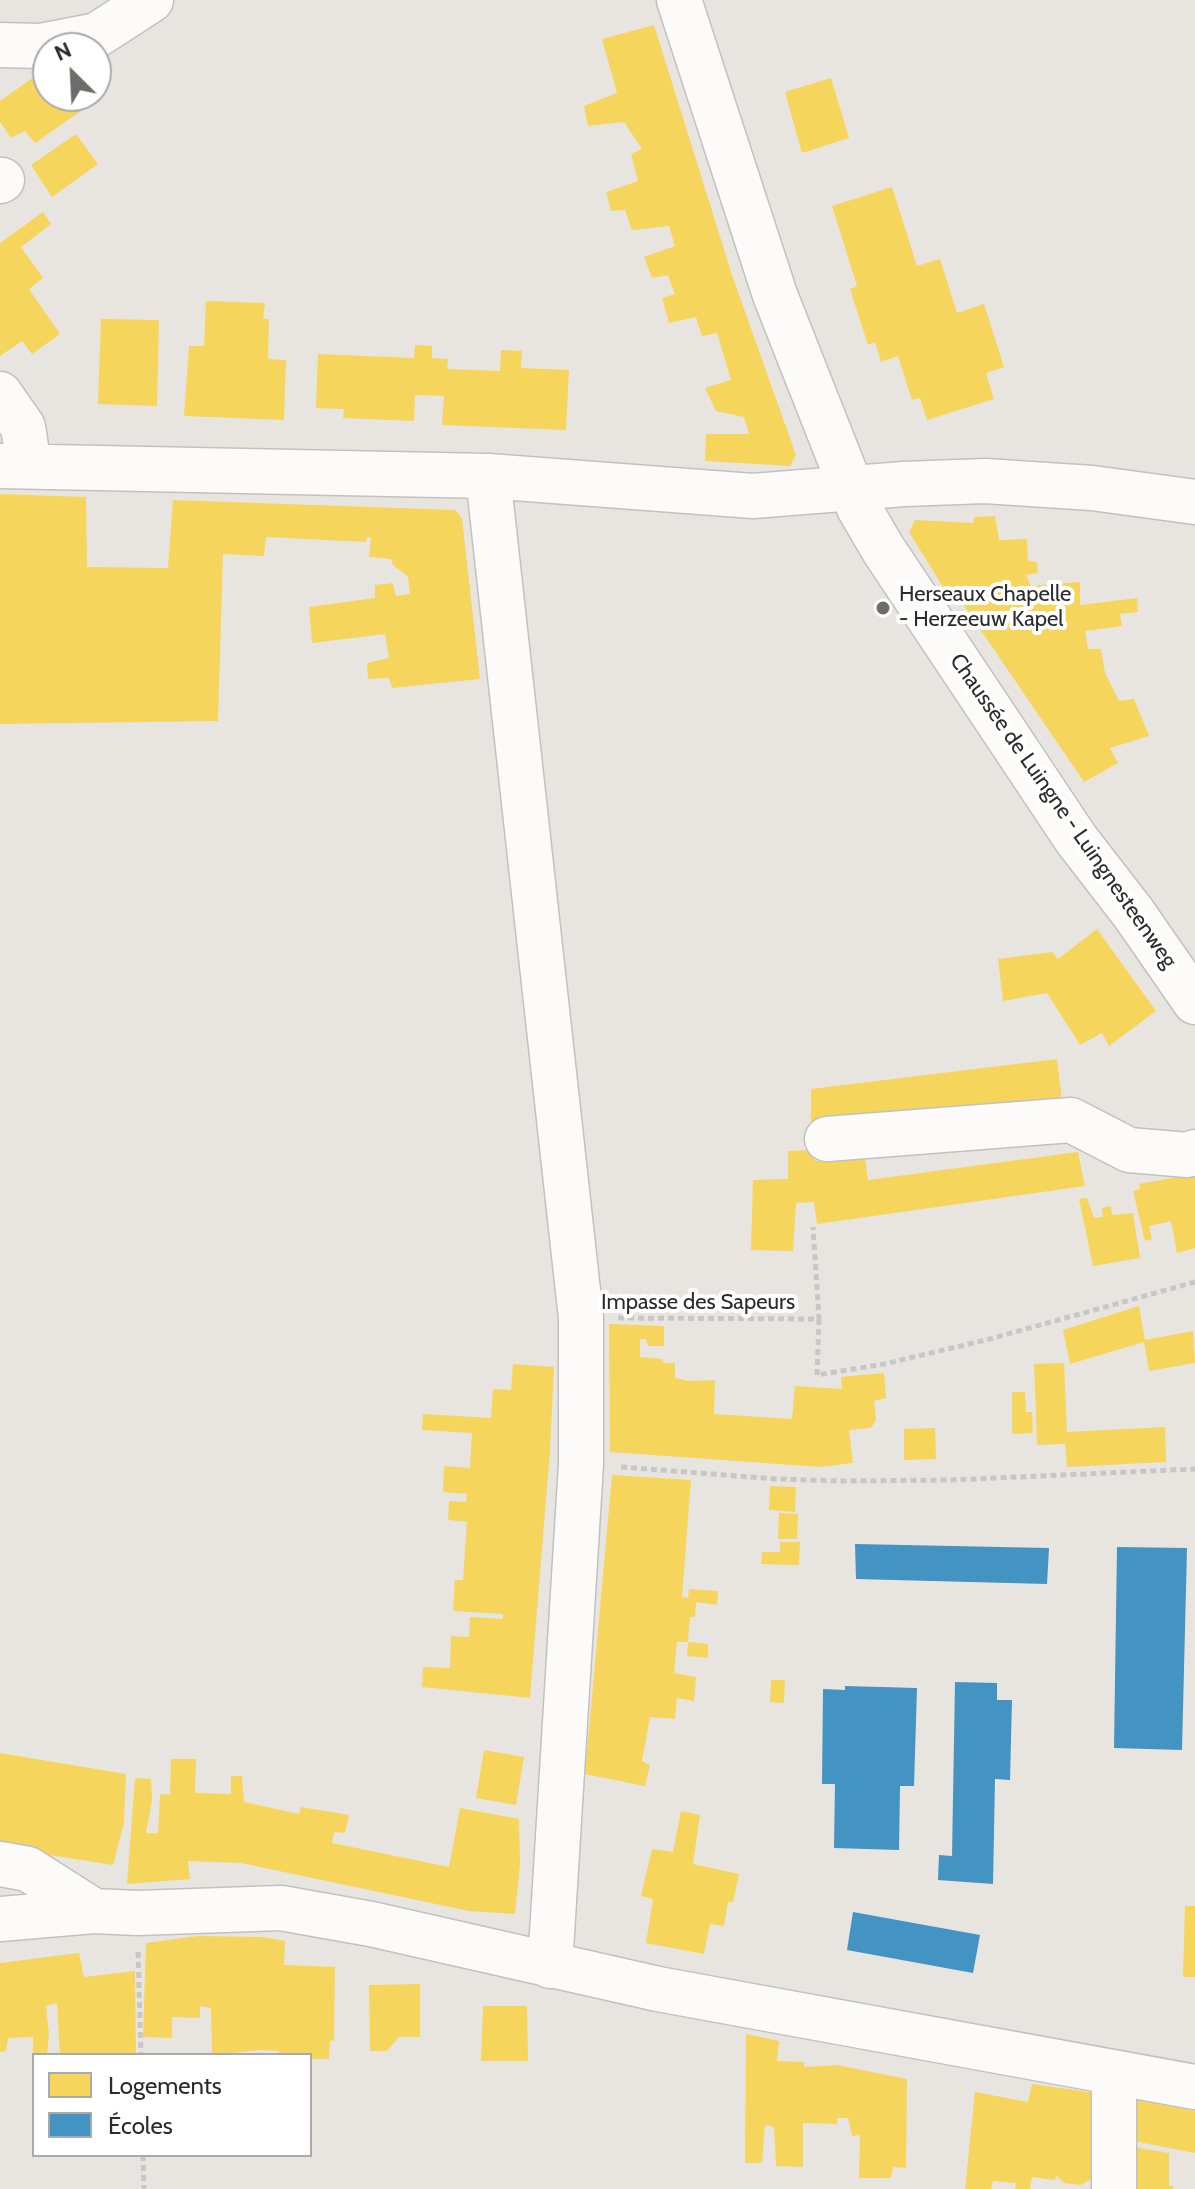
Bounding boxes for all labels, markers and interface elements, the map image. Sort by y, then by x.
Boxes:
north arrow [32,32,112,112]
text: N [50,36,75,67]
place label: Herseaux Chapelle - Herzeeuw Kapel [899,582,1071,634]
marker: Herseaux Chapelle - Herzeeuw Kapel [874,599,892,617]
street label: Chaussée de Luingne - Luingnesteenweg [944,649,1182,973]
street label: Impasse des Sapeurs [601,1290,795,1316]
legend [32,2053,312,2157]
text: Logements [108,2071,222,2100]
text: Écoles [108,2111,173,2140]

